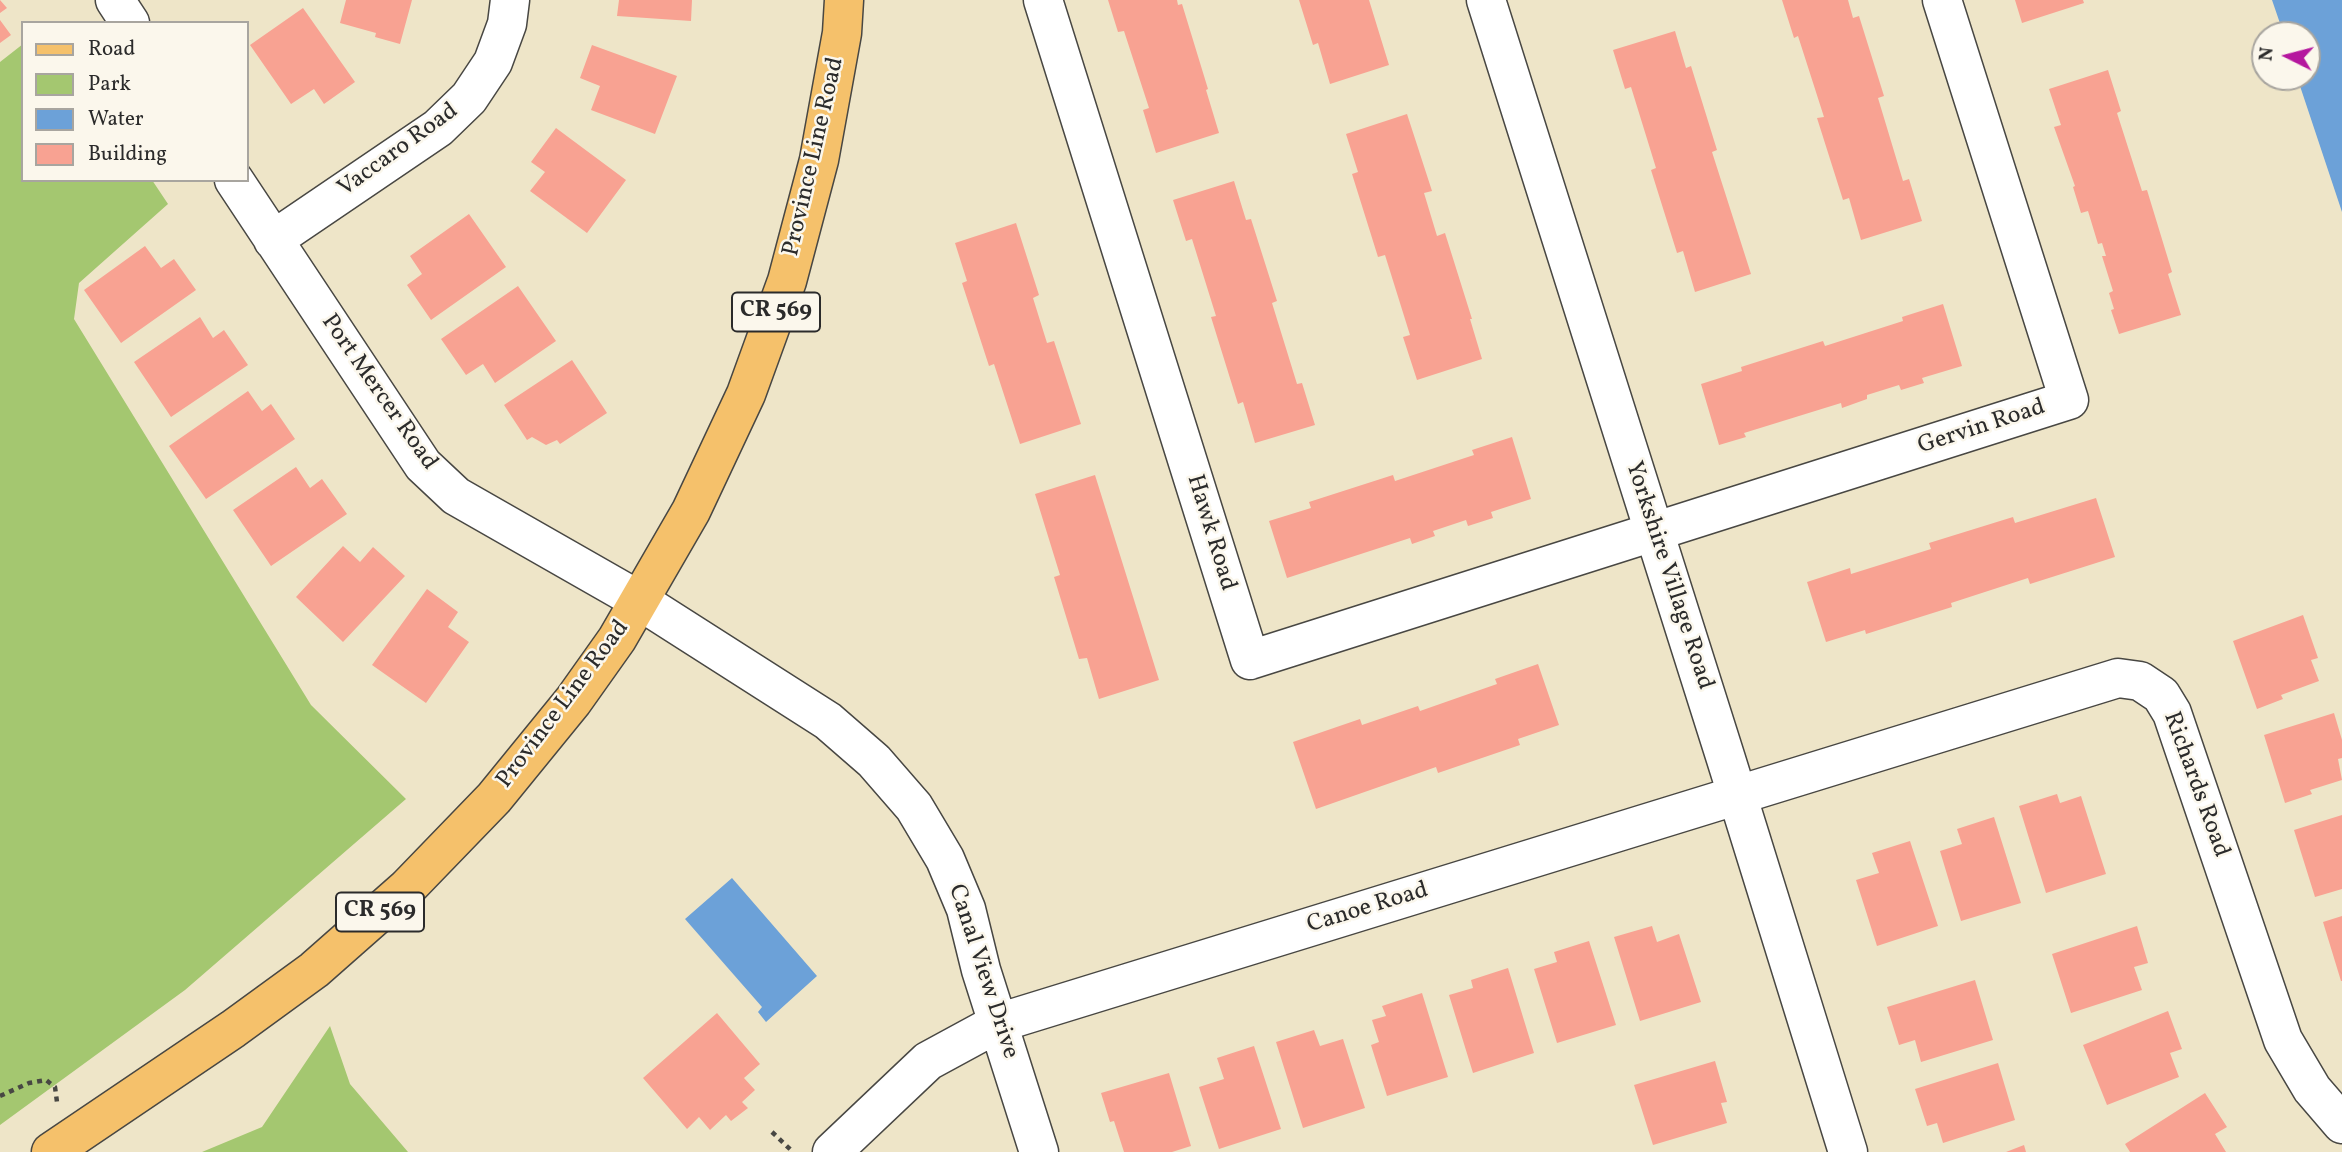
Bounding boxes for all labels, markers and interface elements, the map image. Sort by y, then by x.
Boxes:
legend [21,21,248,182]
north arrow [2251,21,2321,91]
text: Road [88,35,135,64]
text: N [2253,46,2281,62]
street label: Province Line Road [778,55,852,259]
text: Park [88,70,131,99]
street label: Vaccaro Road [333,98,465,204]
text: Water [88,105,144,134]
text: Building [88,140,167,169]
road number: CR 569 [732,292,820,332]
street label: Port Mercer Road [313,309,443,477]
street label: Gervin Road [1915,394,2049,462]
street label: Yorkshire Village Road [1617,458,1719,694]
street label: Hawk Road [1179,471,1241,595]
street label: Province Line Road [491,615,637,795]
street label: Richards Road [2155,708,2235,862]
street label: Canoe Road [1304,877,1432,941]
street label: Canal View Drive [940,881,1024,1063]
road number: CR 569 [336,892,424,931]

